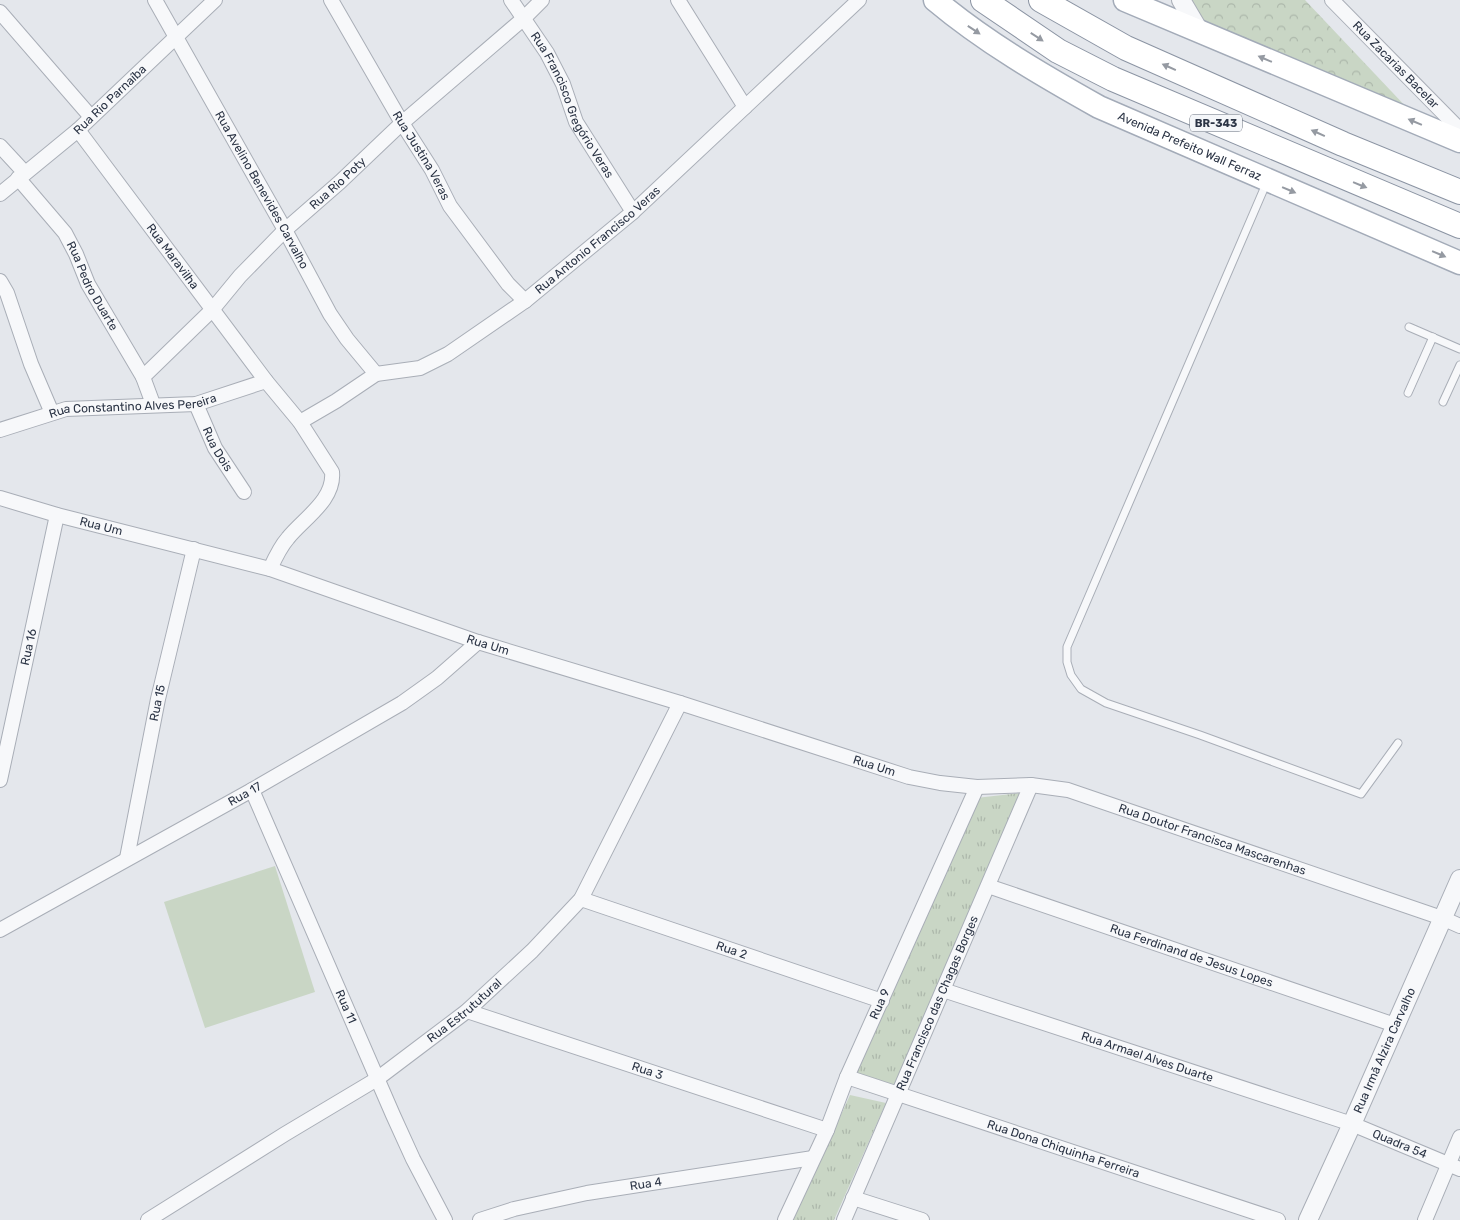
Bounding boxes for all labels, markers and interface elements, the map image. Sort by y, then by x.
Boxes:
street label: Rua Zacarias Bacelar [1350,18,1442,112]
one-way arrow [967,25,980,35]
street label: Rua Francisco Gregório Veras [528,29,617,180]
one-way arrow [1031,33,1044,42]
one-way arrow [1258,55,1272,63]
street label: Rua Rio Parnaíba [71,62,149,137]
one-way arrow [1162,62,1176,70]
street label: Rua Avelino Benevides Carvalho [212,109,312,271]
street label: Rua Justina Veras [390,109,453,202]
street label: Avenida Prefeito Wall Ferraz [1116,109,1264,183]
road number: BR-343 [1190,115,1242,132]
one-way arrow [1408,118,1422,126]
one-way arrow [1311,128,1325,136]
street label: Rua Rio Poty [307,154,369,212]
one-way arrow [1353,181,1367,189]
street label: Rua Antonio Francisco Veras [532,183,663,297]
one-way arrow [1282,187,1296,195]
street label: Rua Maravilha [144,221,202,292]
street label: Rua Pedro Duarte [64,239,121,333]
one-way arrow [1432,250,1447,258]
street label: Rua Constantino Alves Pereira [47,391,218,421]
street label: Rua Dois [200,425,235,474]
street label: Rua Um [78,514,124,538]
street label: Rua 16 [18,627,39,667]
street label: Rua Um [465,632,511,658]
street label: Rua 15 [147,683,168,722]
street label: Rua Um [851,752,897,779]
street label: Rua 17 [226,779,264,809]
street label: Rua Doutor Francisca Mascarenhas [1117,801,1308,878]
street label: Rua Francisco das Chagas Borges [893,914,981,1093]
street label: Rua Ferdinand de Jesus Lopes [1108,921,1275,990]
street label: Rua 2 [714,938,749,962]
street label: Rua Estrututural [424,976,505,1046]
street label: Rua Irmã Alzira Carvalho [1351,985,1418,1115]
street label: Rua 9 [867,987,893,1021]
street label: Rua 11 [333,988,359,1025]
street label: Rua Armael Alves Duarte [1080,1029,1215,1085]
street label: Rua 3 [630,1059,665,1082]
street label: Rua Dona Chiquinha Ferreira [985,1117,1141,1181]
street label: Quadra 54 [1370,1126,1429,1162]
street label: Rua 4 [629,1174,663,1193]

